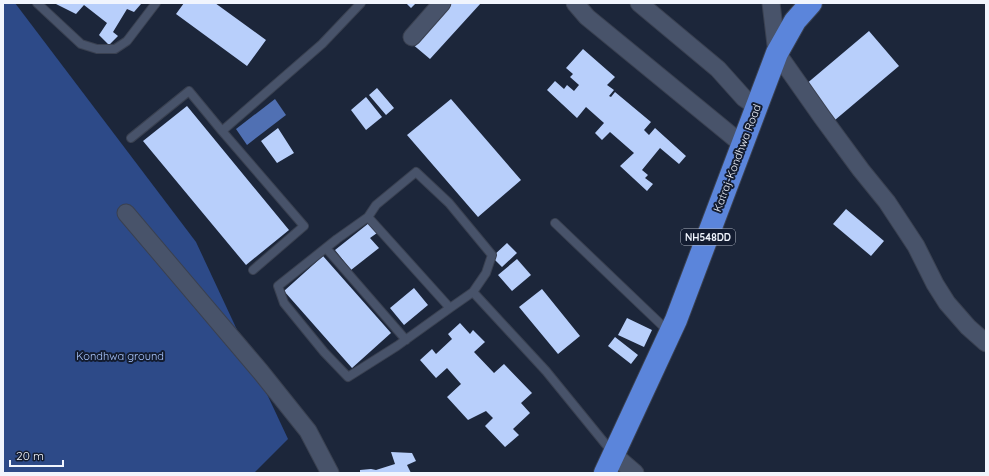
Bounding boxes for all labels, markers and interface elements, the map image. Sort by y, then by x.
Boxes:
street label: Katraj-Kondhwa Road [710,102,764,214]
road number: NH548DD [681,229,735,245]
park label: Kondhwa ground [76,349,164,363]
scale bar [10,442,63,468]
text: 20 m [16,448,44,463]

